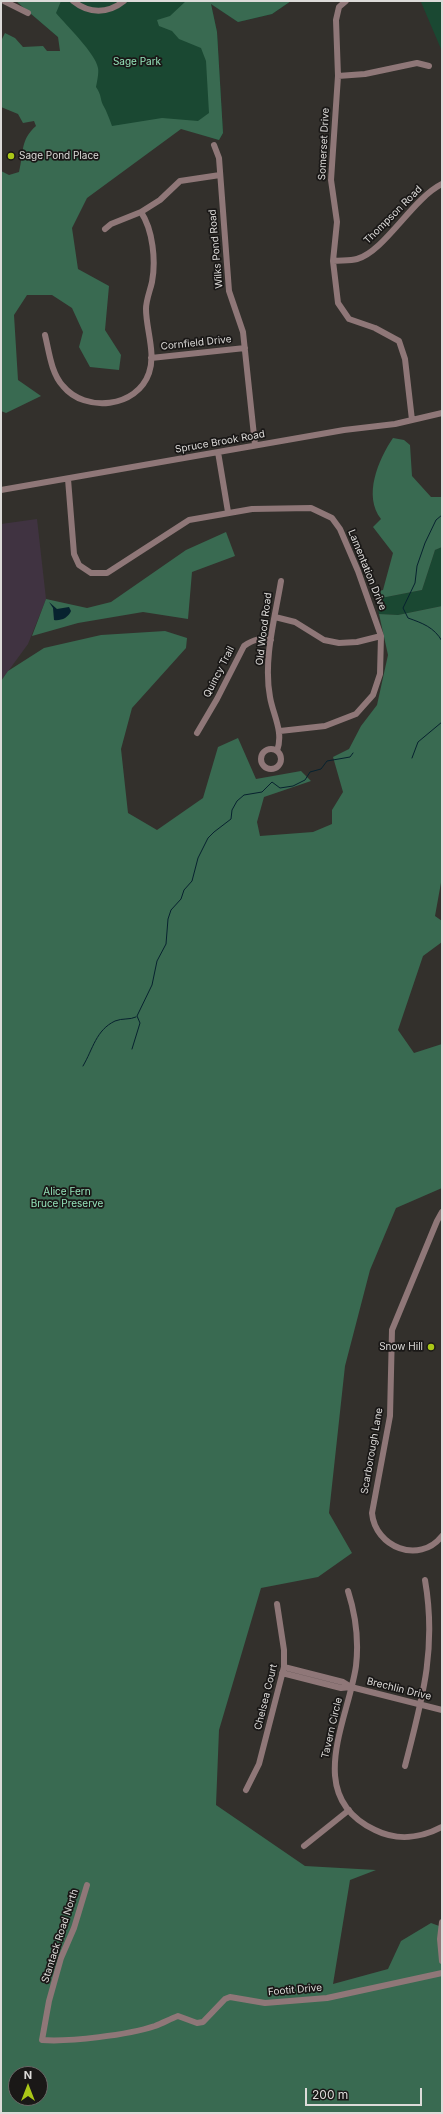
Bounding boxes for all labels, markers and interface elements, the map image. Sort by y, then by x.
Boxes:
park label: Sage Park [113,56,161,68]
street label: Somerset Drive [316,107,332,181]
place label: Sage Pond Place [19,150,99,162]
marker: Sage Pond Place [6,151,16,161]
street label: Thompson Road [361,183,425,247]
street label: Wilks Pond Road [207,209,225,289]
street label: Cornfield Drive [160,333,232,353]
street label: Spruce Brook Road [174,428,266,456]
street label: Lamentation Drive [345,528,389,612]
street label: Old Wood Road [254,592,274,666]
street label: Quincy Trail [201,644,237,700]
park label: Alice Fern Bruce Preserve [31,1186,103,1210]
place label: Snow Hill [379,1341,423,1353]
marker: Snow Hill [426,1342,436,1352]
street label: Scarborough Lane [359,1407,385,1495]
street label: Chelsea Court [252,1663,280,1731]
street label: Brechlin Drive [366,1675,432,1703]
street label: Tavern Circle [319,1696,345,1760]
street label: Stantack Road North [39,1888,81,1984]
street label: Footit Drive [268,1982,322,1998]
north arrow [8,2066,48,2106]
text: N [24,2068,32,2082]
scale bar [307,2080,424,2106]
text: 200 m [312,2087,348,2102]

